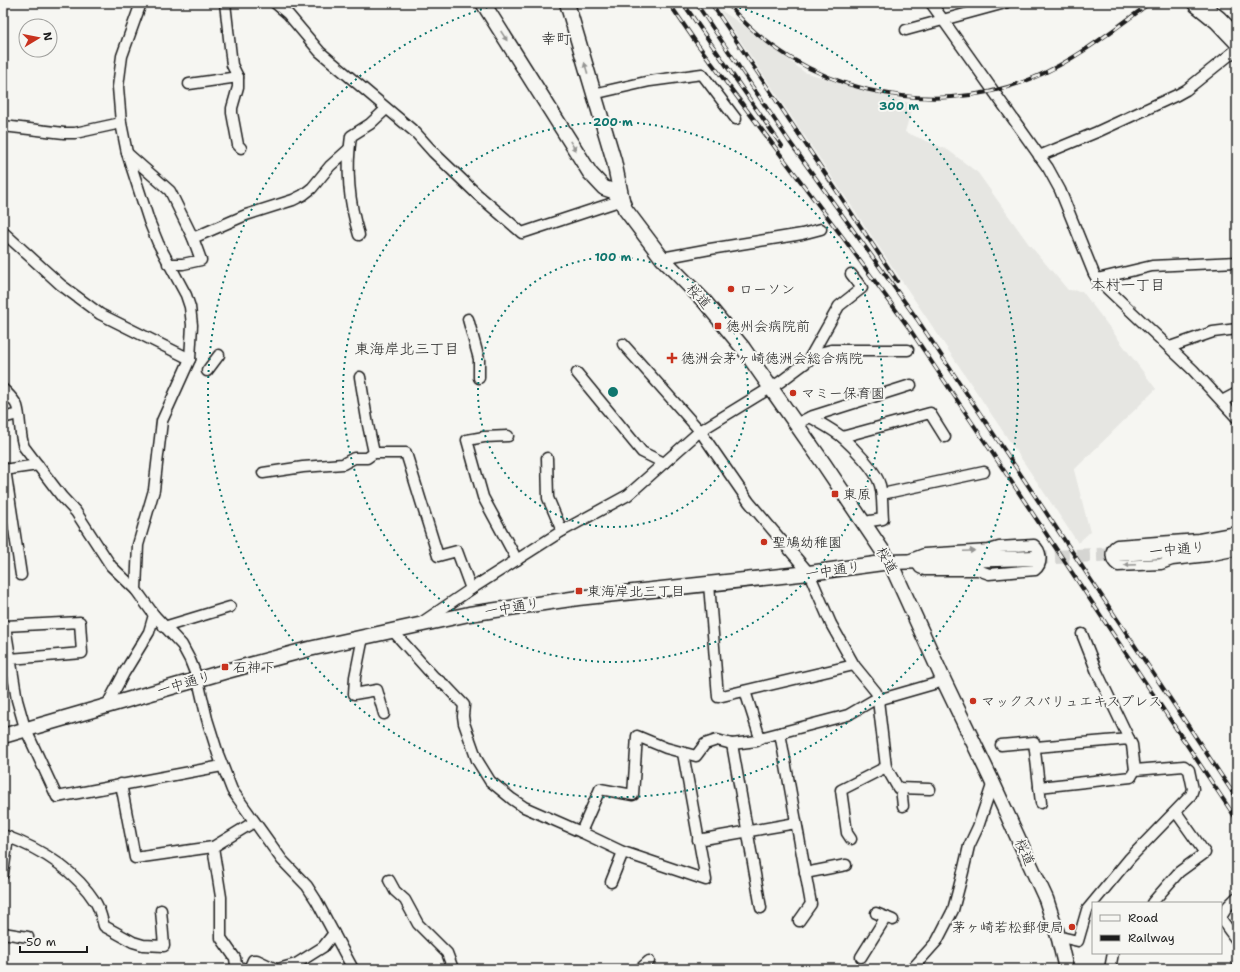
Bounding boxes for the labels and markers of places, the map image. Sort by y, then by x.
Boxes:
place label: ローソン [739,280,795,298]
marker: ローソン [726,284,736,294]
place label: 徳州会病院前 [726,317,810,335]
marker: 徳州会病院前 [713,321,723,331]
place label: 徳洲会茅ヶ崎徳洲会総合病院 [681,349,863,367]
marker: 徳洲会茅ヶ崎徳洲会総合病院 [666,352,678,364]
place label: マミー保育園 [801,384,885,402]
centre of rings [606,385,620,399]
marker: マミー保育園 [788,388,798,398]
place label: 東原 [843,485,871,503]
marker: 東原 [830,489,840,499]
place label: 聖鳩幼稚園 [772,533,842,551]
marker: 聖鳩幼稚園 [759,537,769,547]
place label: 東海岸北三丁目 [587,582,685,600]
marker: 東海岸北三丁目 [574,586,584,596]
place label: 石神下 [233,658,275,676]
marker: 石神下 [220,662,230,672]
place label: マックスバリュエキスプレス [981,692,1162,710]
marker: マックスバリュエキスプレス [968,696,978,706]
place label: 茅ヶ崎若松郵便局 [952,918,1064,936]
marker: 茅ヶ崎若松郵便局 [1067,922,1077,932]

